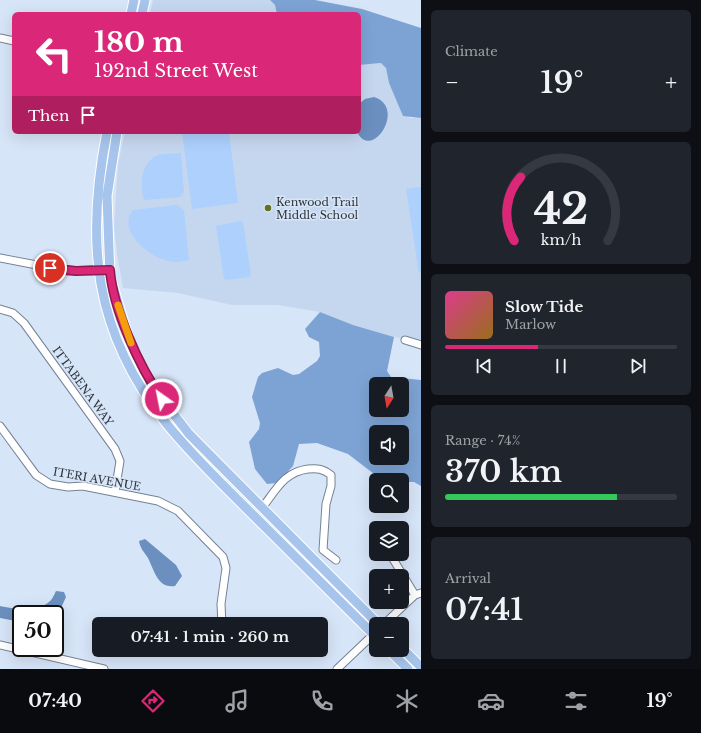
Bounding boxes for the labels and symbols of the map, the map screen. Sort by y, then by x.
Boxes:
place label: Kenwood Trail Middle School [276,195,359,222]
marker: Kenwood Trail Middle School [263,203,273,213]
pin [33,251,67,285]
street label: ITTABENA WAY [49,344,117,429]
north arrow [369,377,409,417]
position arrow [141,378,183,420]
street label: ITERI AVENUE [52,464,142,494]
speed limit sign: 50 [12,605,64,657]

